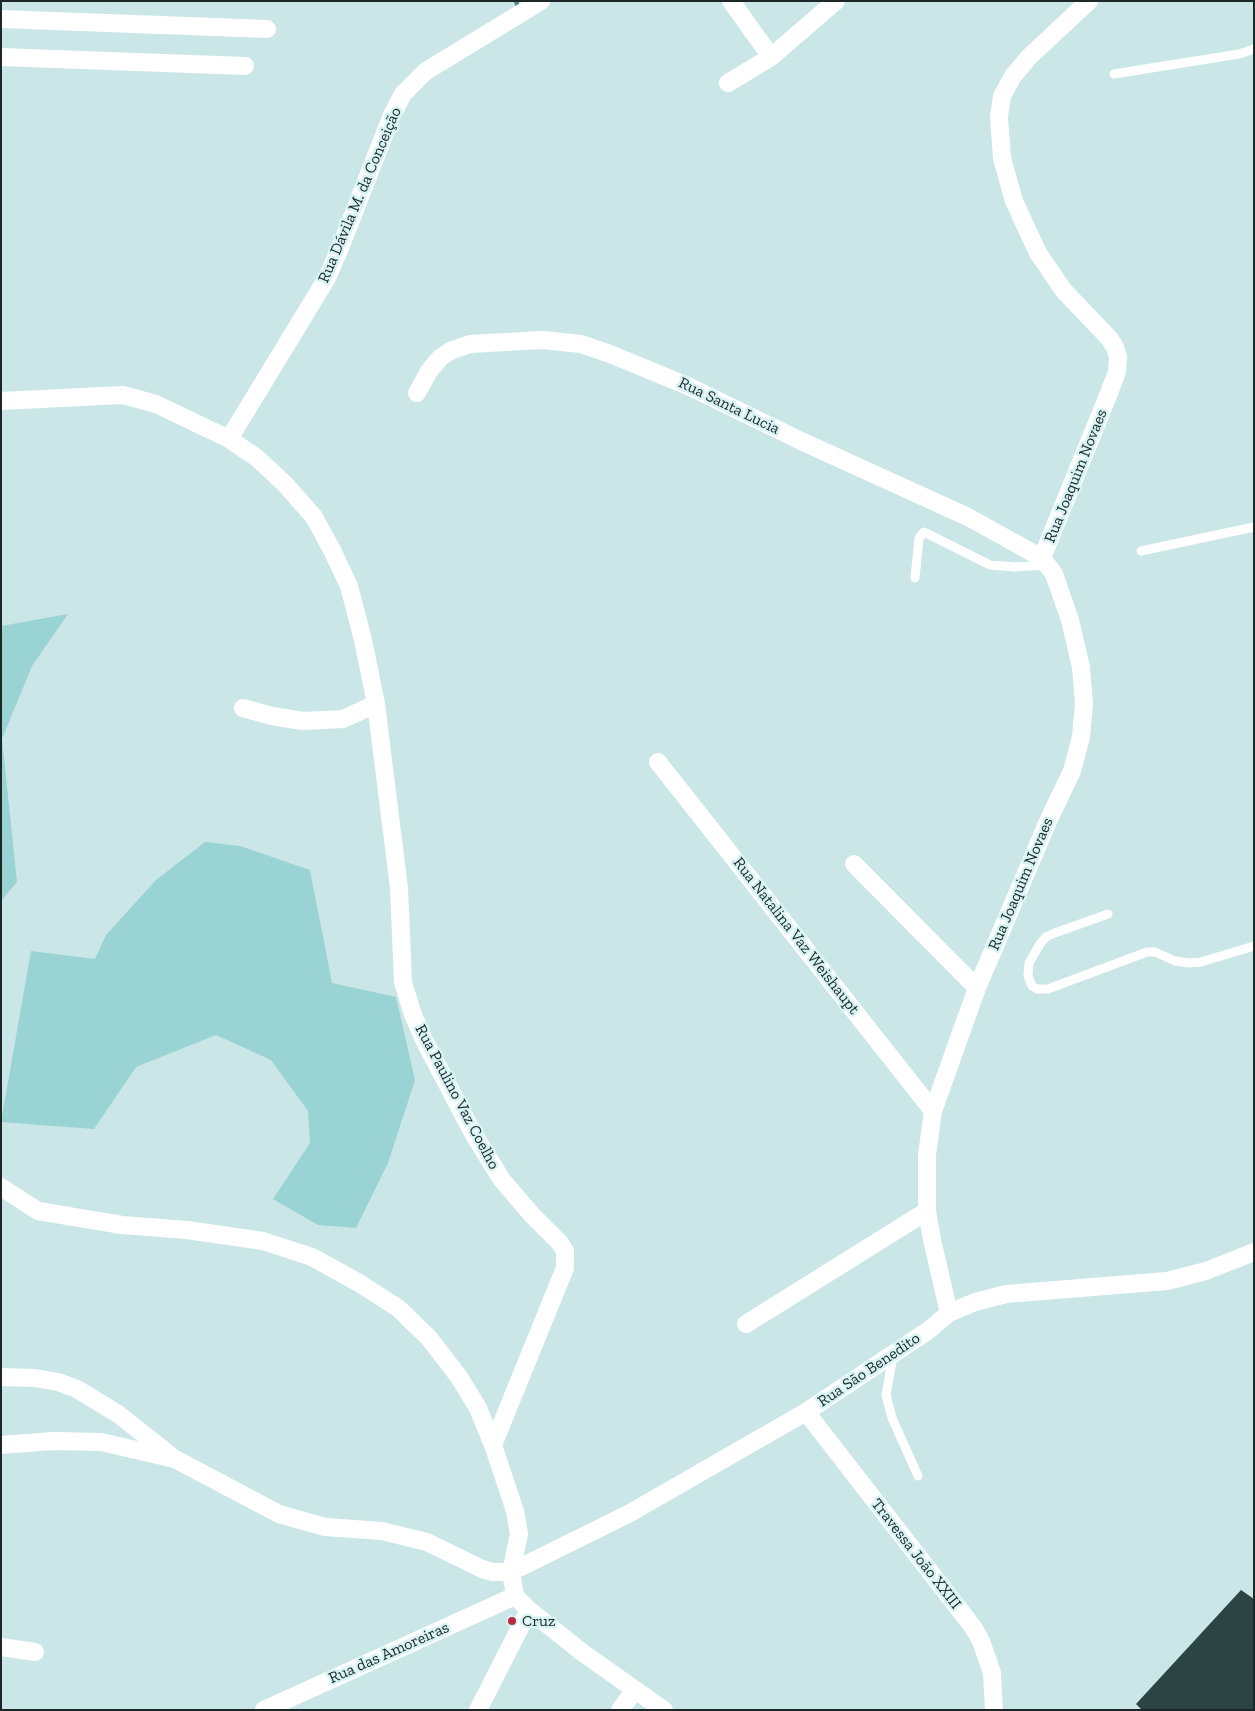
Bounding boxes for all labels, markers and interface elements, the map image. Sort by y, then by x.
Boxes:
street label: Rua Dávila M. da Conceição [314,104,406,286]
street label: Rua Santa Lucia [675,373,783,439]
street label: Rua Joaquim Novaes [1040,406,1112,546]
street label: Rua Joaquim Novaes [984,815,1058,953]
street label: Rua Natalina Vaz Weishaupt [729,854,863,1018]
street label: Rua Paulino Vaz Coelho [411,1021,503,1173]
street label: Rua São Benedito [814,1329,924,1411]
street label: Travessa João XXIII [867,1495,965,1613]
place label: Cruz [522,1611,555,1631]
marker: Cruz [506,1615,518,1627]
street label: Rua das Amoreiras [326,1618,452,1688]

